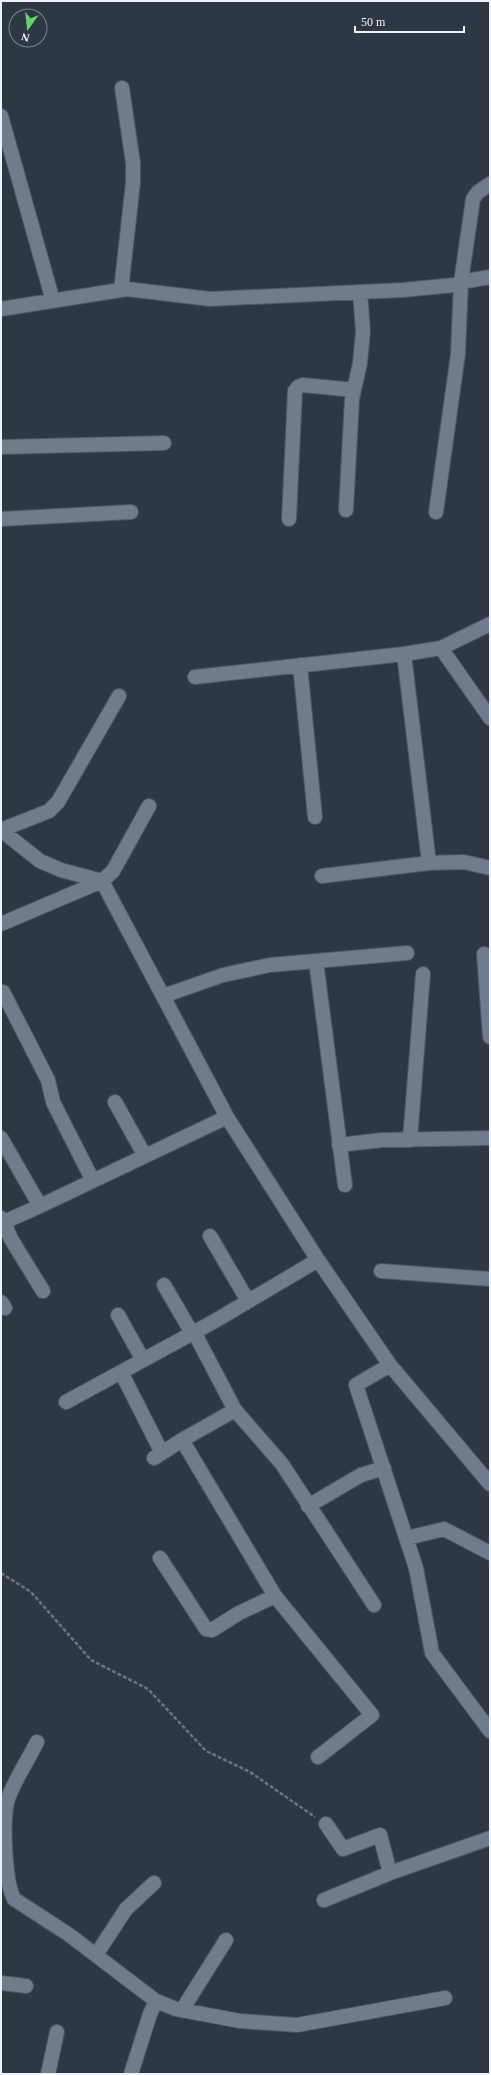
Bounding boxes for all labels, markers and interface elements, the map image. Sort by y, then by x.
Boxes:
north arrow [8,8,48,48]
scale bar [355,8,464,34]
text: 50 m [361,15,386,29]
text: N [20,31,31,44]

